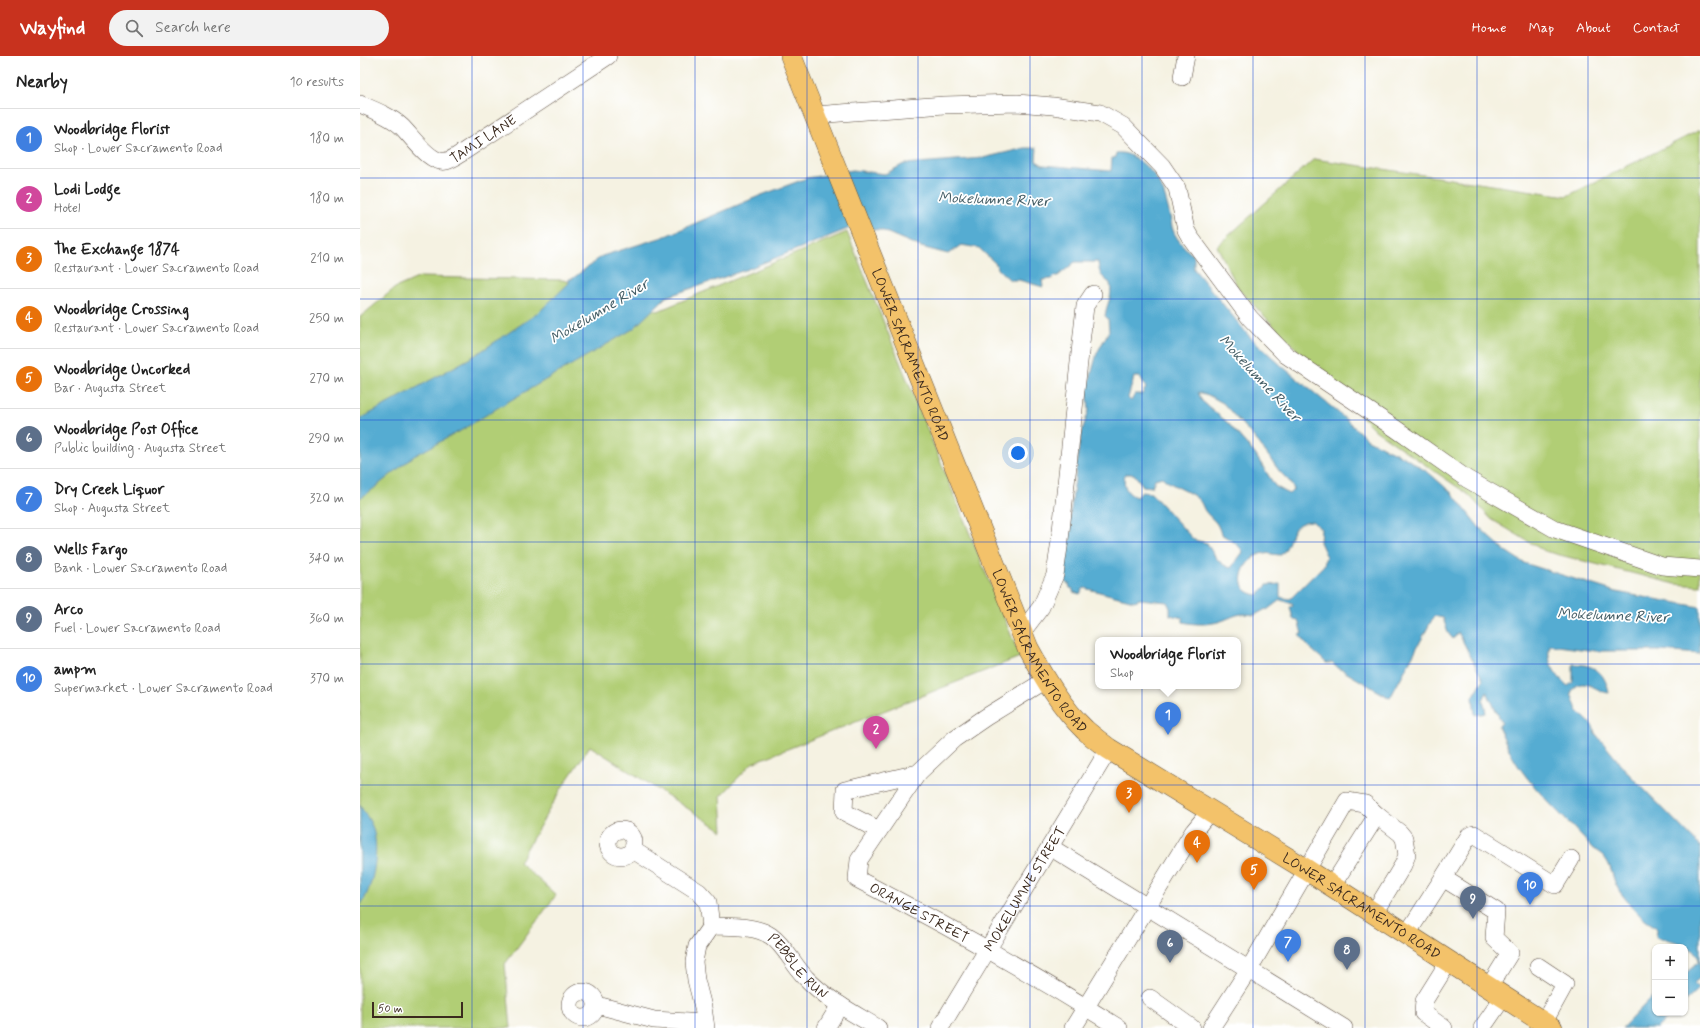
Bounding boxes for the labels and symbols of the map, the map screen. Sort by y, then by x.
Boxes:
street label: TAMI LANE [447,111,520,168]
water label: Mokelumne River [938,188,1052,212]
street label: LOWER SACRAMENTO ROAD [867,266,952,444]
water label: Mokelumne River [547,274,654,349]
water label: Mokelumne River [1214,331,1306,428]
your location [1008,443,1028,463]
street label: LOWER SACRAMENTO ROAD [987,567,1091,737]
water label: Mokelumne River [1557,604,1671,628]
pin: 1 [1155,702,1181,735]
pin: 2 [863,716,889,749]
pin: 3 [1116,780,1142,813]
street label: MOKELUMNE STREET [981,823,1070,955]
pin: 4 [1184,830,1210,863]
street label: LOWER SACRAMENTO ROAD [1279,849,1444,964]
pin: 5 [1241,857,1267,890]
pin: 10 [1517,872,1543,905]
street label: ORANGE STREET [866,879,972,947]
pin: 9 [1460,886,1486,919]
street label: PEBBLE RUN [764,929,831,1004]
pin: 7 [1275,929,1301,962]
pin: 6 [1157,930,1183,963]
pin: 8 [1334,937,1360,970]
scale bar [372,1000,463,1019]

